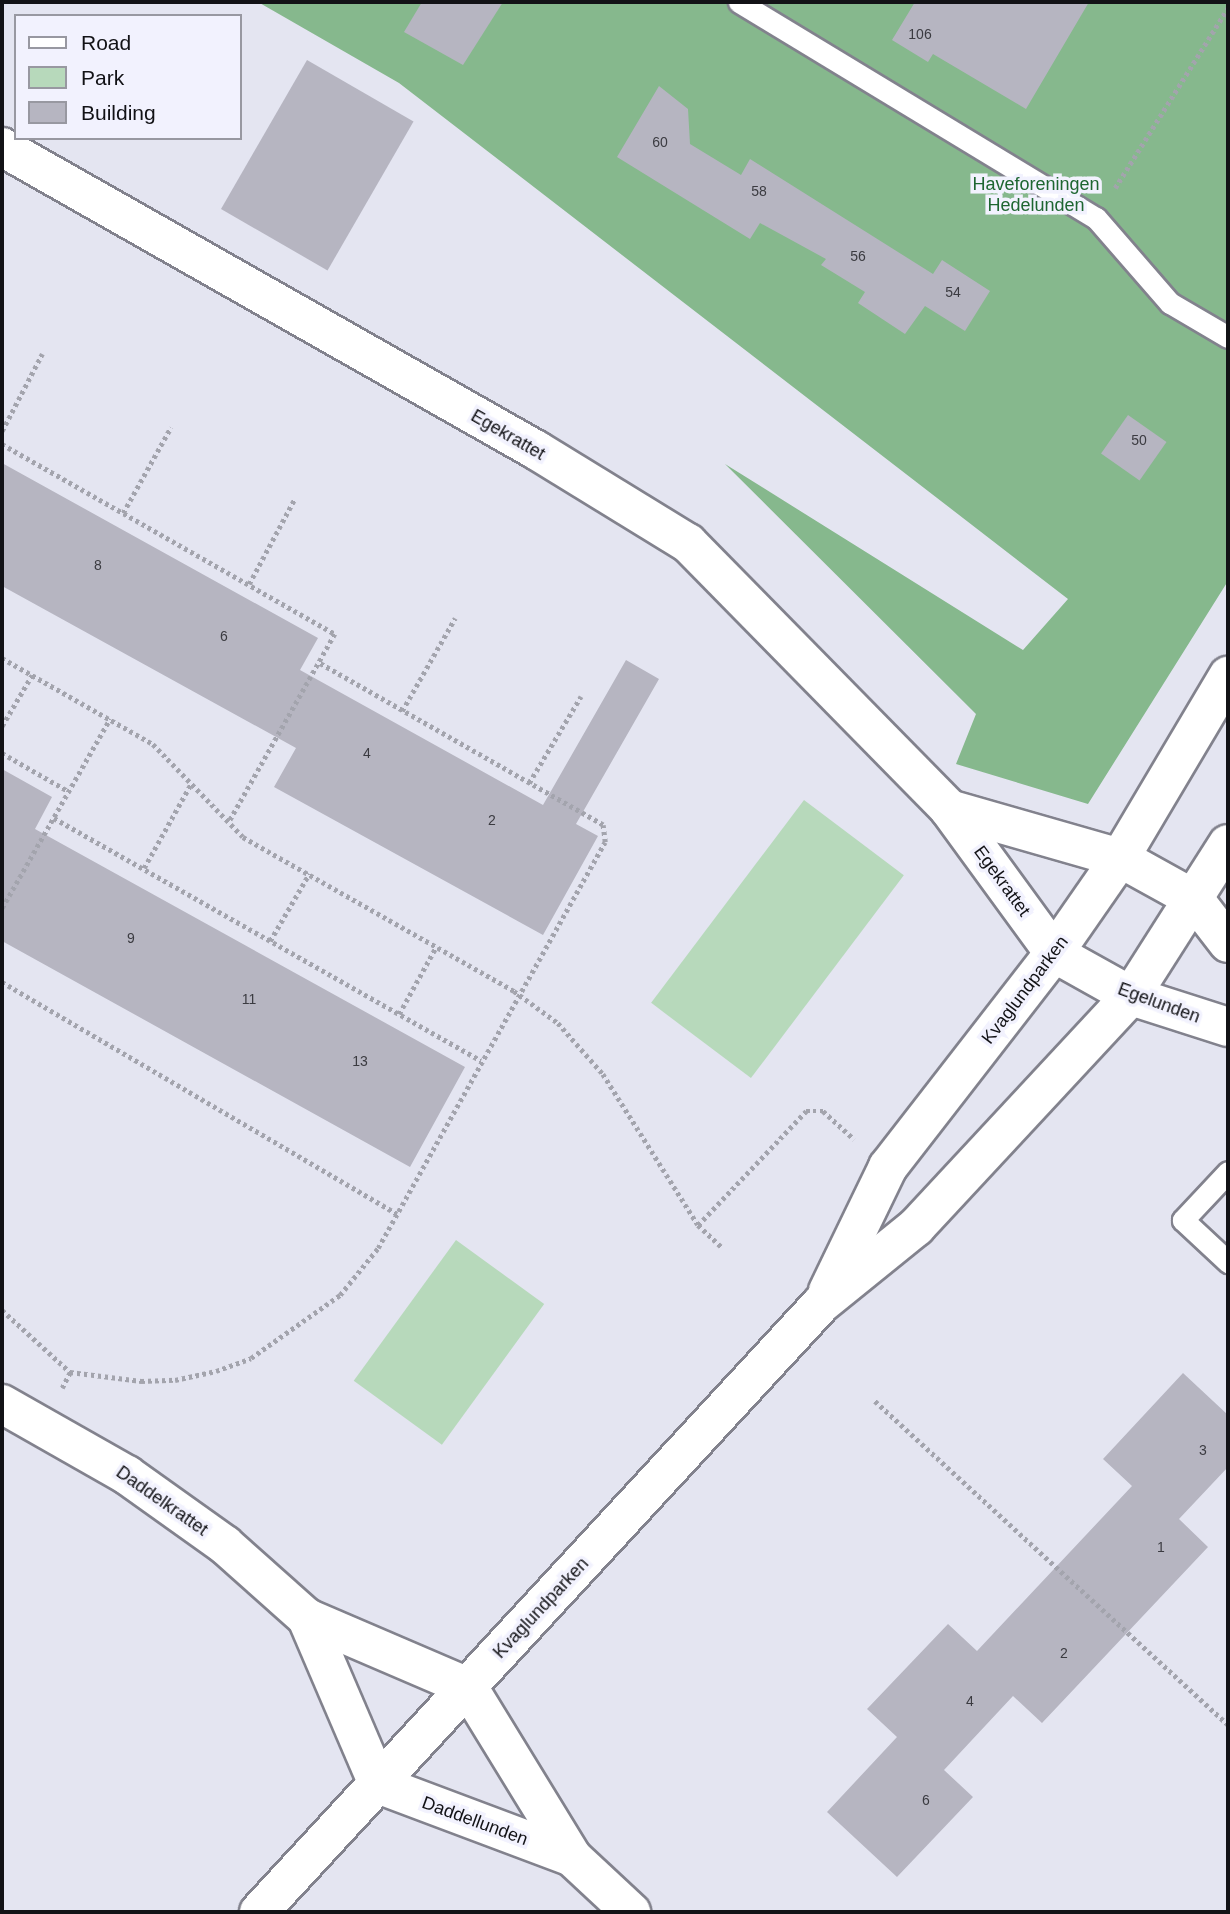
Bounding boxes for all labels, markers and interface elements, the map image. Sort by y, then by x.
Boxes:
legend [14,14,242,140]
house number: 106 [908,26,932,42]
text: Road [81,31,131,54]
text: Park [81,66,124,89]
text: Building [81,101,156,124]
house number: 60 [652,134,668,150]
park label: Haveforeningen Hedelunden [972,174,1100,216]
house number: 58 [751,183,767,199]
house number: 56 [850,248,866,264]
house number: 54 [945,284,961,300]
street label: Egekrattet [467,405,549,465]
house number: 50 [1131,432,1147,448]
house number: 8 [94,557,102,573]
house number: 6 [220,628,228,644]
house number: 4 [363,745,371,761]
house number: 2 [488,812,496,828]
street label: Egekrattet [969,841,1035,921]
house number: 9 [127,930,135,946]
street label: Kvaglundparken [977,932,1073,1048]
street label: Egelunden [1115,978,1203,1028]
house number: 11 [242,991,256,1007]
house number: 13 [352,1053,368,1069]
house number: 3 [1199,1442,1207,1458]
street label: Daddelkrattet [112,1461,212,1541]
house number: 1 [1157,1539,1165,1555]
street label: Kvaglundparken [489,1553,593,1663]
house number: 2 [1060,1645,1068,1661]
house number: 4 [966,1693,974,1709]
street label: Daddellunden [419,1792,531,1850]
house number: 6 [922,1792,930,1808]

